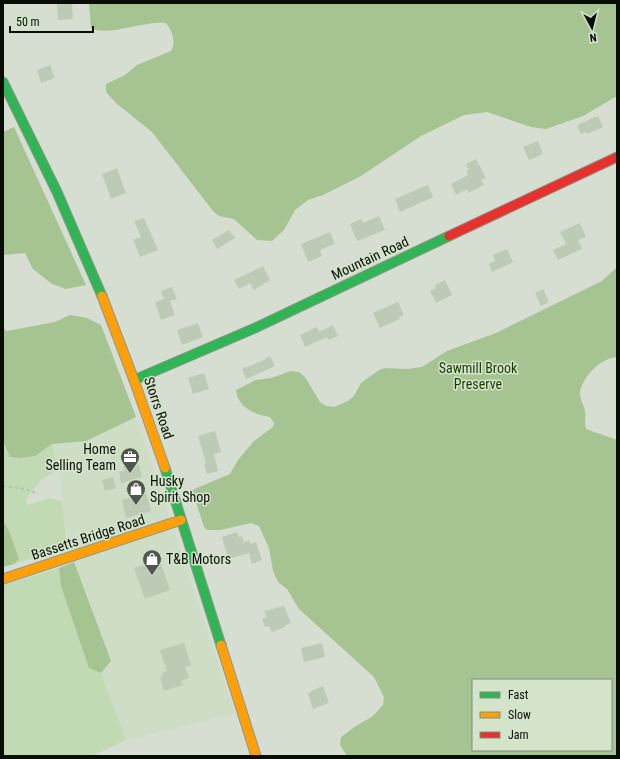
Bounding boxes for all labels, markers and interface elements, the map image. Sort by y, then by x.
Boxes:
scale bar [10,8,93,34]
north arrow [572,8,612,48]
text: 50 m [16,15,40,29]
text: N [589,31,597,44]
street label: Mountain Road [329,233,411,283]
park label: Sawmill Brook Preserve [439,360,518,392]
street label: Storrs Road [141,375,177,441]
place label: Home Selling Team [45,441,116,473]
office icon: Home Selling Team [119,446,141,474]
place label: Husky Spirit Shop [150,473,210,505]
shop icon: Husky Spirit Shop [125,478,147,506]
street label: Bassetts Bridge Road [29,511,147,563]
shop icon: T&B Motors [141,548,163,576]
place label: T&B Motors [166,551,231,567]
legend [472,679,612,751]
text: Fast [508,688,529,702]
text: Slow [508,708,531,722]
text: Jam [508,728,529,742]

